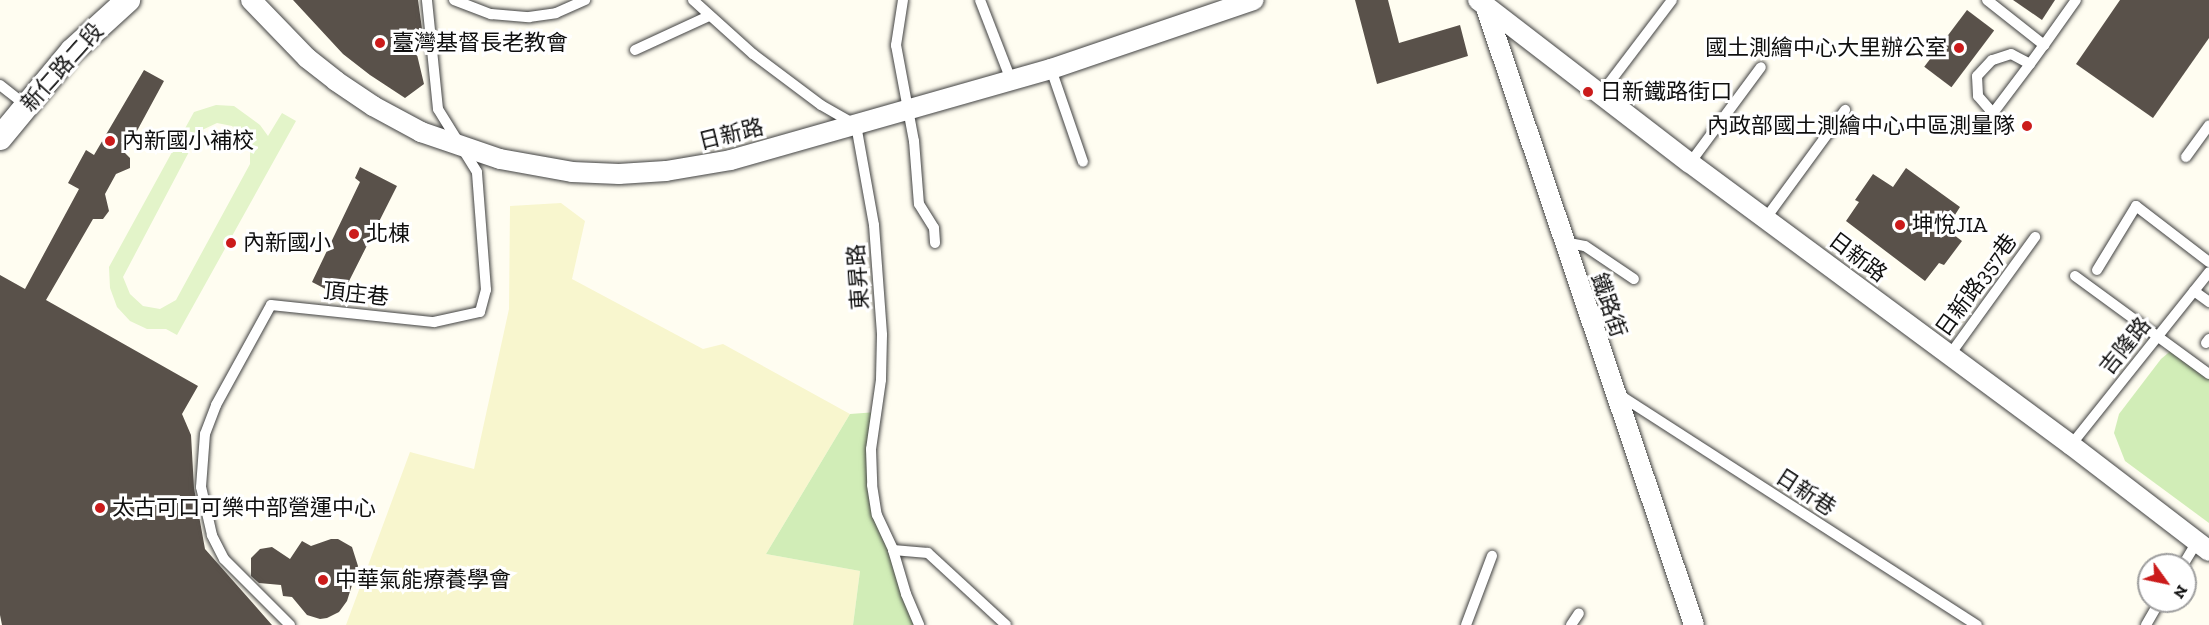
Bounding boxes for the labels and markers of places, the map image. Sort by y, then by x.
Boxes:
place label: 臺灣基督長老教會 [392,30,568,56]
place label: 國土測繪中心大里辦公室 [1705,35,1947,61]
marker: 臺灣基督長老教會 [373,36,387,50]
marker: 國土測繪中心大里辦公室 [1952,41,1966,55]
place label: 日新鐵路街口 [1600,79,1732,105]
marker: 日新鐵路街口 [1581,85,1595,99]
place label: 內政部國土測繪中心中區測量隊 [1707,113,2015,139]
marker: 內政部國土測繪中心中區測量隊 [2020,119,2034,133]
place label: 內新國小補校 [122,128,254,154]
marker: 內新國小補校 [103,134,117,148]
place label: 坤悅JIA [1912,212,1987,238]
marker: 坤悅JIA [1893,218,1907,232]
place label: 北棟 [366,221,410,247]
marker: 北棟 [347,227,361,241]
place label: 內新國小 [243,230,331,256]
marker: 內新國小 [224,236,238,250]
place label: 太古可口可樂中部營運中心 [112,495,376,521]
marker: 太古可口可樂中部營運中心 [93,501,107,515]
place label: 中華氣能療養學會 [335,567,511,593]
marker: 中華氣能療養學會 [316,573,330,587]

